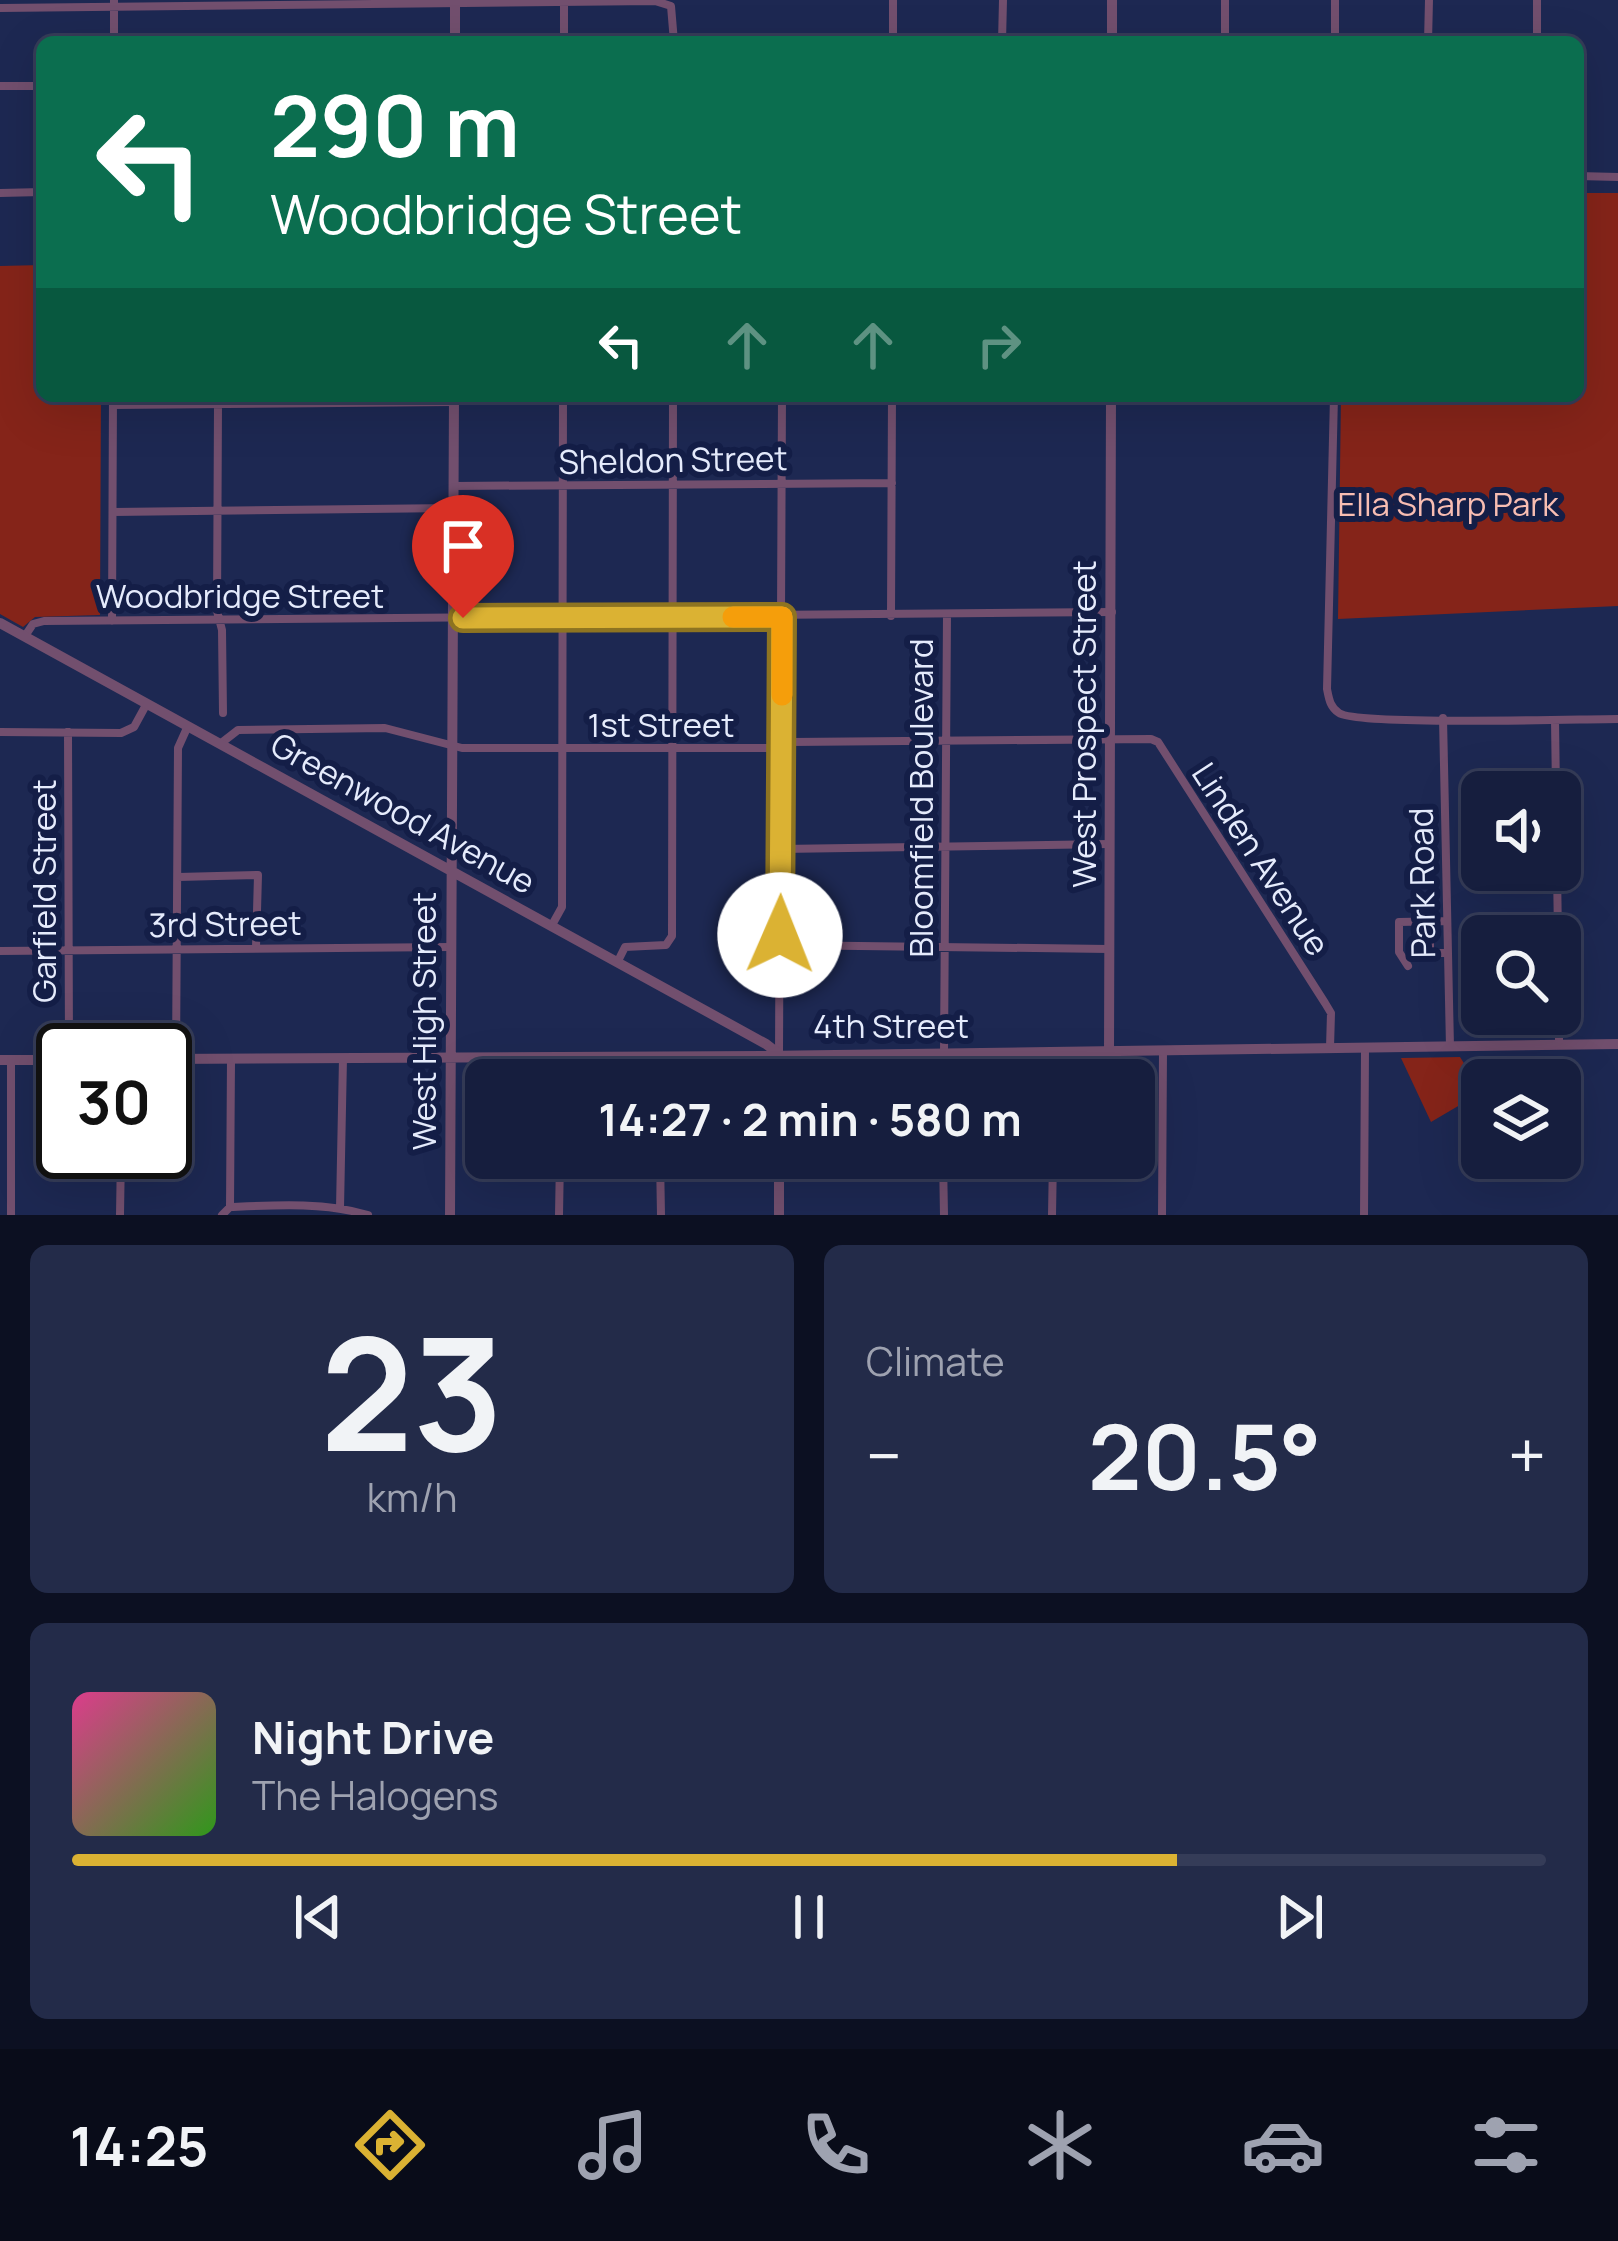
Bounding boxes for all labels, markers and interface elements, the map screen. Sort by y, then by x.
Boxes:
text: 290 m [270,67,520,182]
icon: left [72,84,228,240]
text: Woodbridge Street [270,176,742,250]
icon: left [588,312,654,378]
icon: ahead [714,312,780,378]
icon: ahead [840,312,906,378]
icon: right [966,312,1032,378]
street label: Sheldon Street [558,435,788,484]
park label: Ella Sharp Park [1337,481,1560,526]
pin [412,495,514,618]
icon: arrive [430,513,496,579]
street label: West Prospect Street [1061,560,1106,888]
street label: Woodbridge Street [96,573,384,618]
street label: Bloomfield Boulevard [898,639,943,957]
street label: 1st Street [588,702,734,747]
street label: Greenwood Avenue [263,721,543,904]
street label: Linden Avenue [1182,754,1341,964]
map controls [1461,771,1581,1179]
button: sound [1461,771,1581,891]
street label: Garfield Street [21,779,66,1003]
street label: Park Road [1398,807,1445,959]
position arrow [717,872,843,998]
street label: West High Street [401,892,446,1150]
street label: 3rd Street [148,900,302,947]
button: search [1461,915,1581,1035]
street label: 4th Street [813,1003,969,1048]
speed limit sign: 30 [36,1023,192,1179]
button: layers [1461,1059,1581,1179]
text: 14:27 · 2 min · 580 m [598,1088,1022,1150]
text: 23 [320,1285,504,1498]
text: Climate [866,1334,1005,1388]
text: 20.5° [1088,1394,1321,1517]
text: − [866,1410,902,1500]
text: + [1508,1410,1546,1500]
text: km/h [367,1470,457,1524]
text: Night Drive [252,1706,494,1768]
text: The Halogens [252,1768,499,1822]
icon: previous [285,1884,351,1950]
icon: pause [776,1884,842,1950]
icon: next [1267,1884,1333,1950]
icon: directions [348,2103,432,2187]
icon: music [571,2103,655,2187]
icon: phone [794,2103,878,2187]
icon: climate [1018,2103,1102,2187]
icon: car [1241,2103,1325,2187]
icon: filters [1464,2103,1548,2187]
text: 14:25 [70,2108,208,2182]

